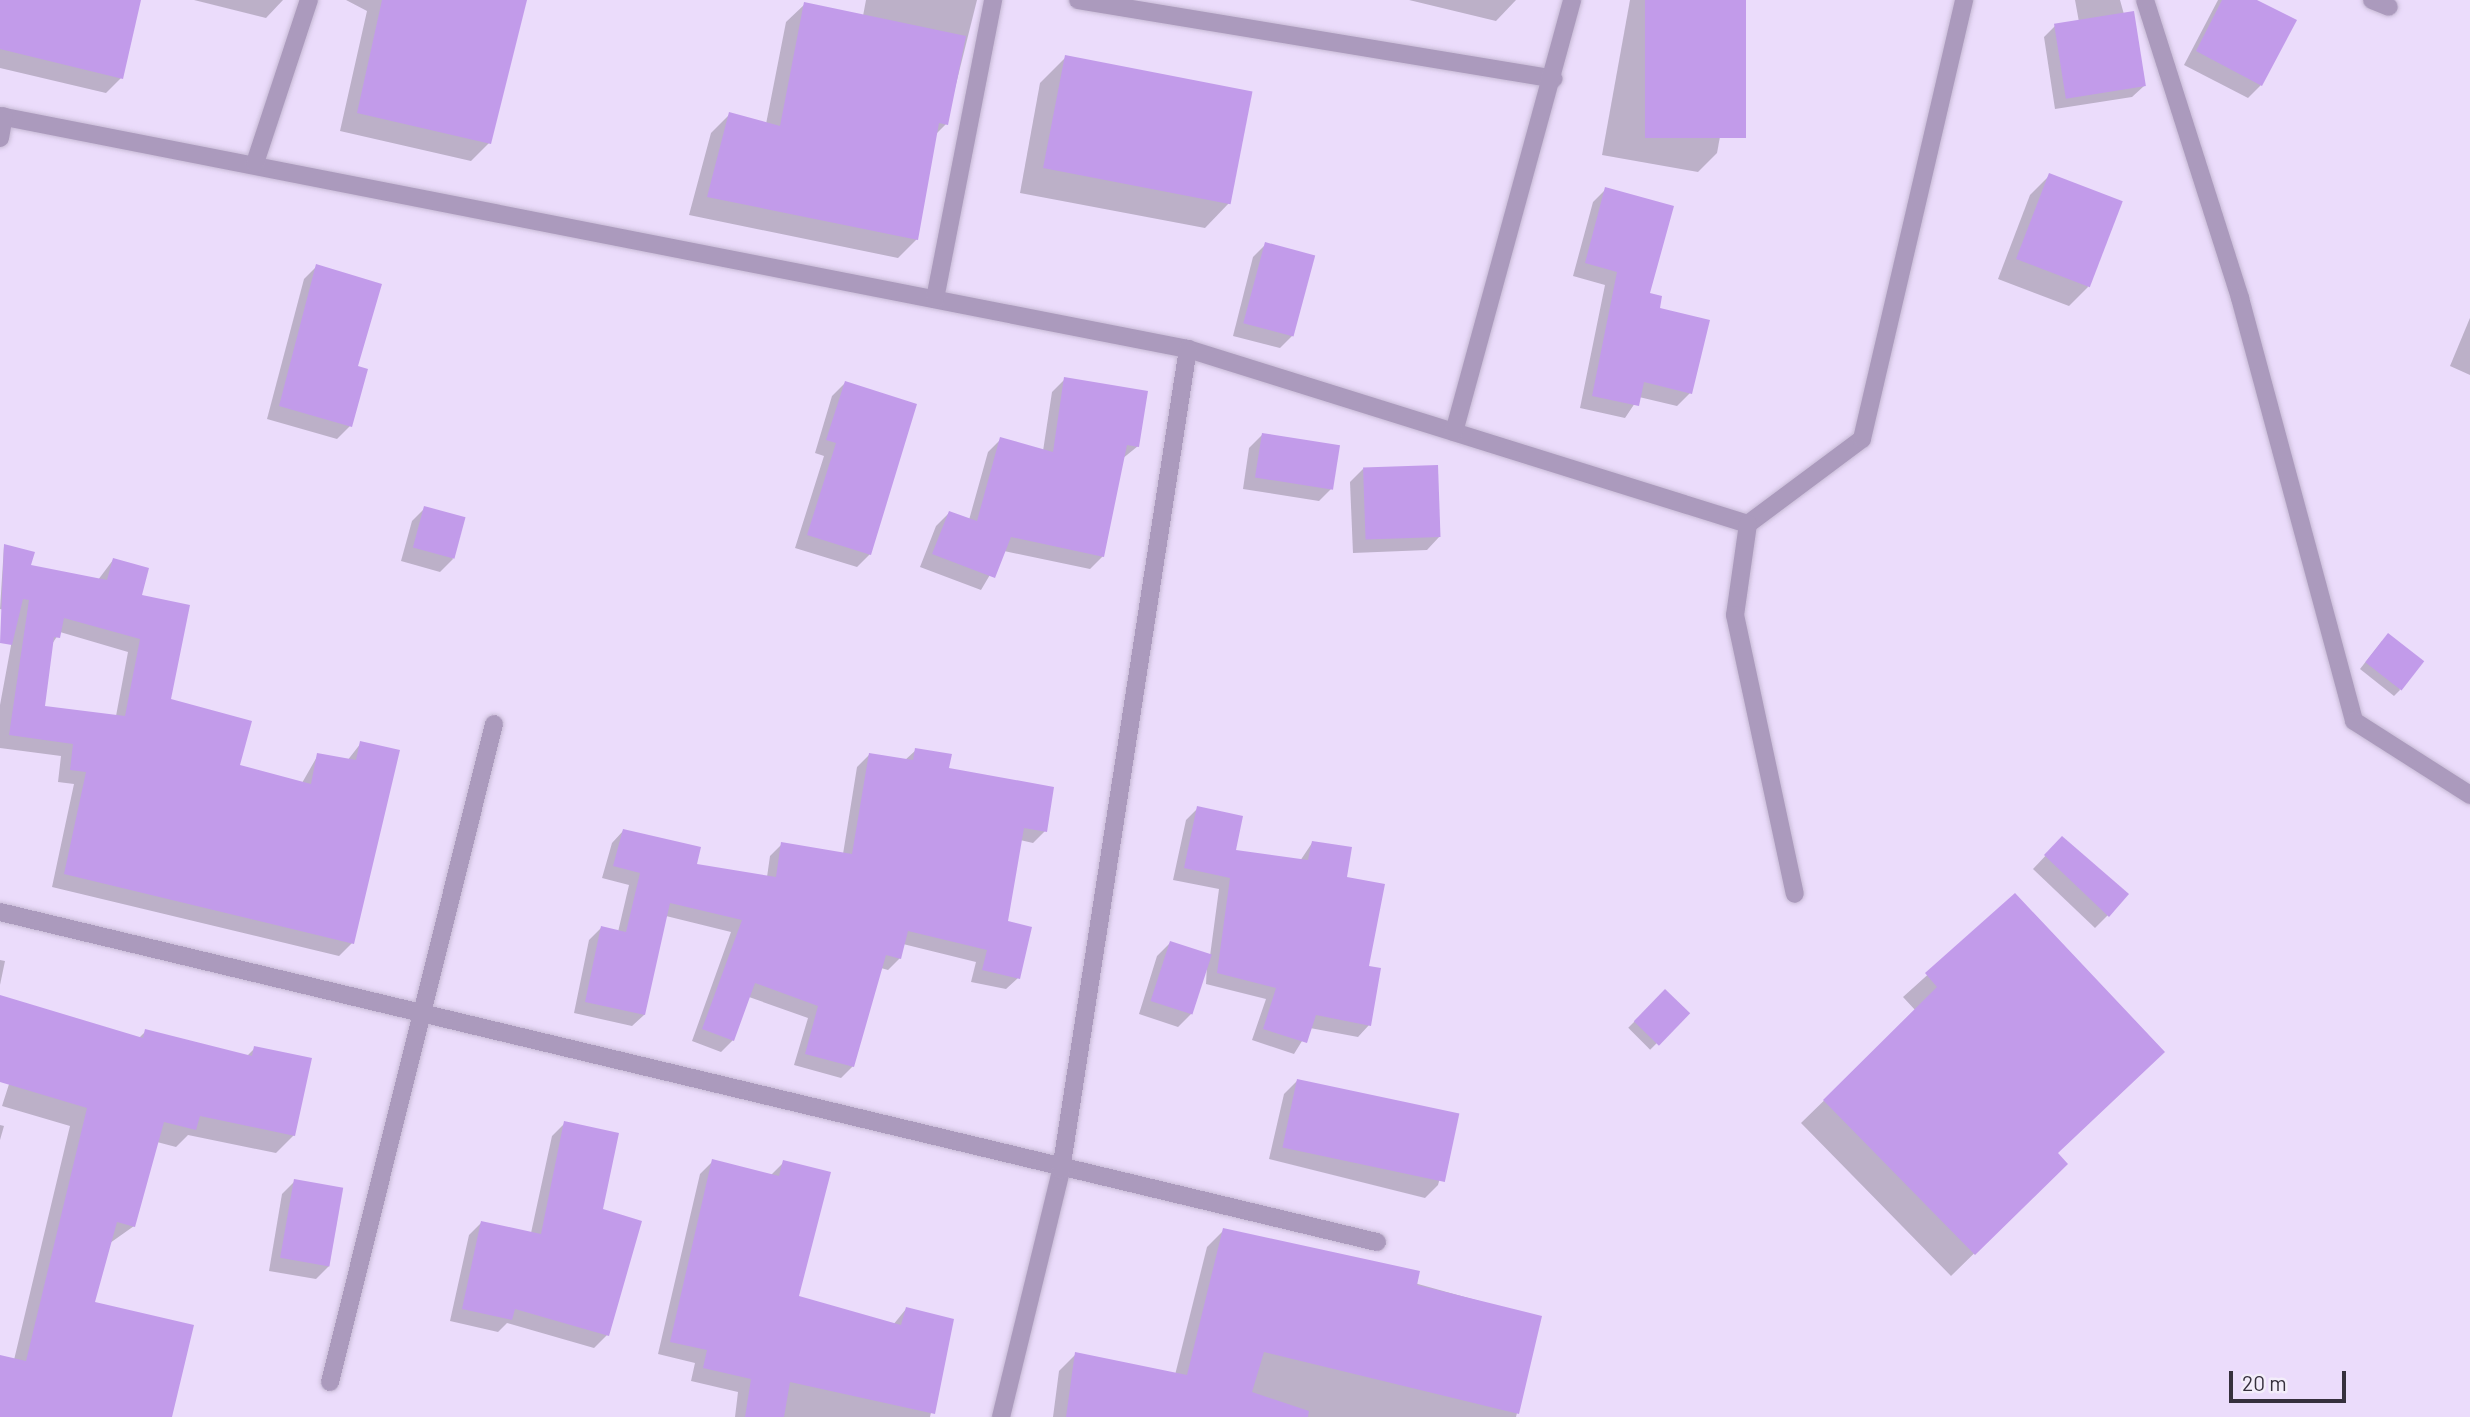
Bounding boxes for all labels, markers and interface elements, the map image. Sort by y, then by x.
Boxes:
scale bar [2232,1358,2349,1402]
text: 20 m [2242,1370,2287,1395]

